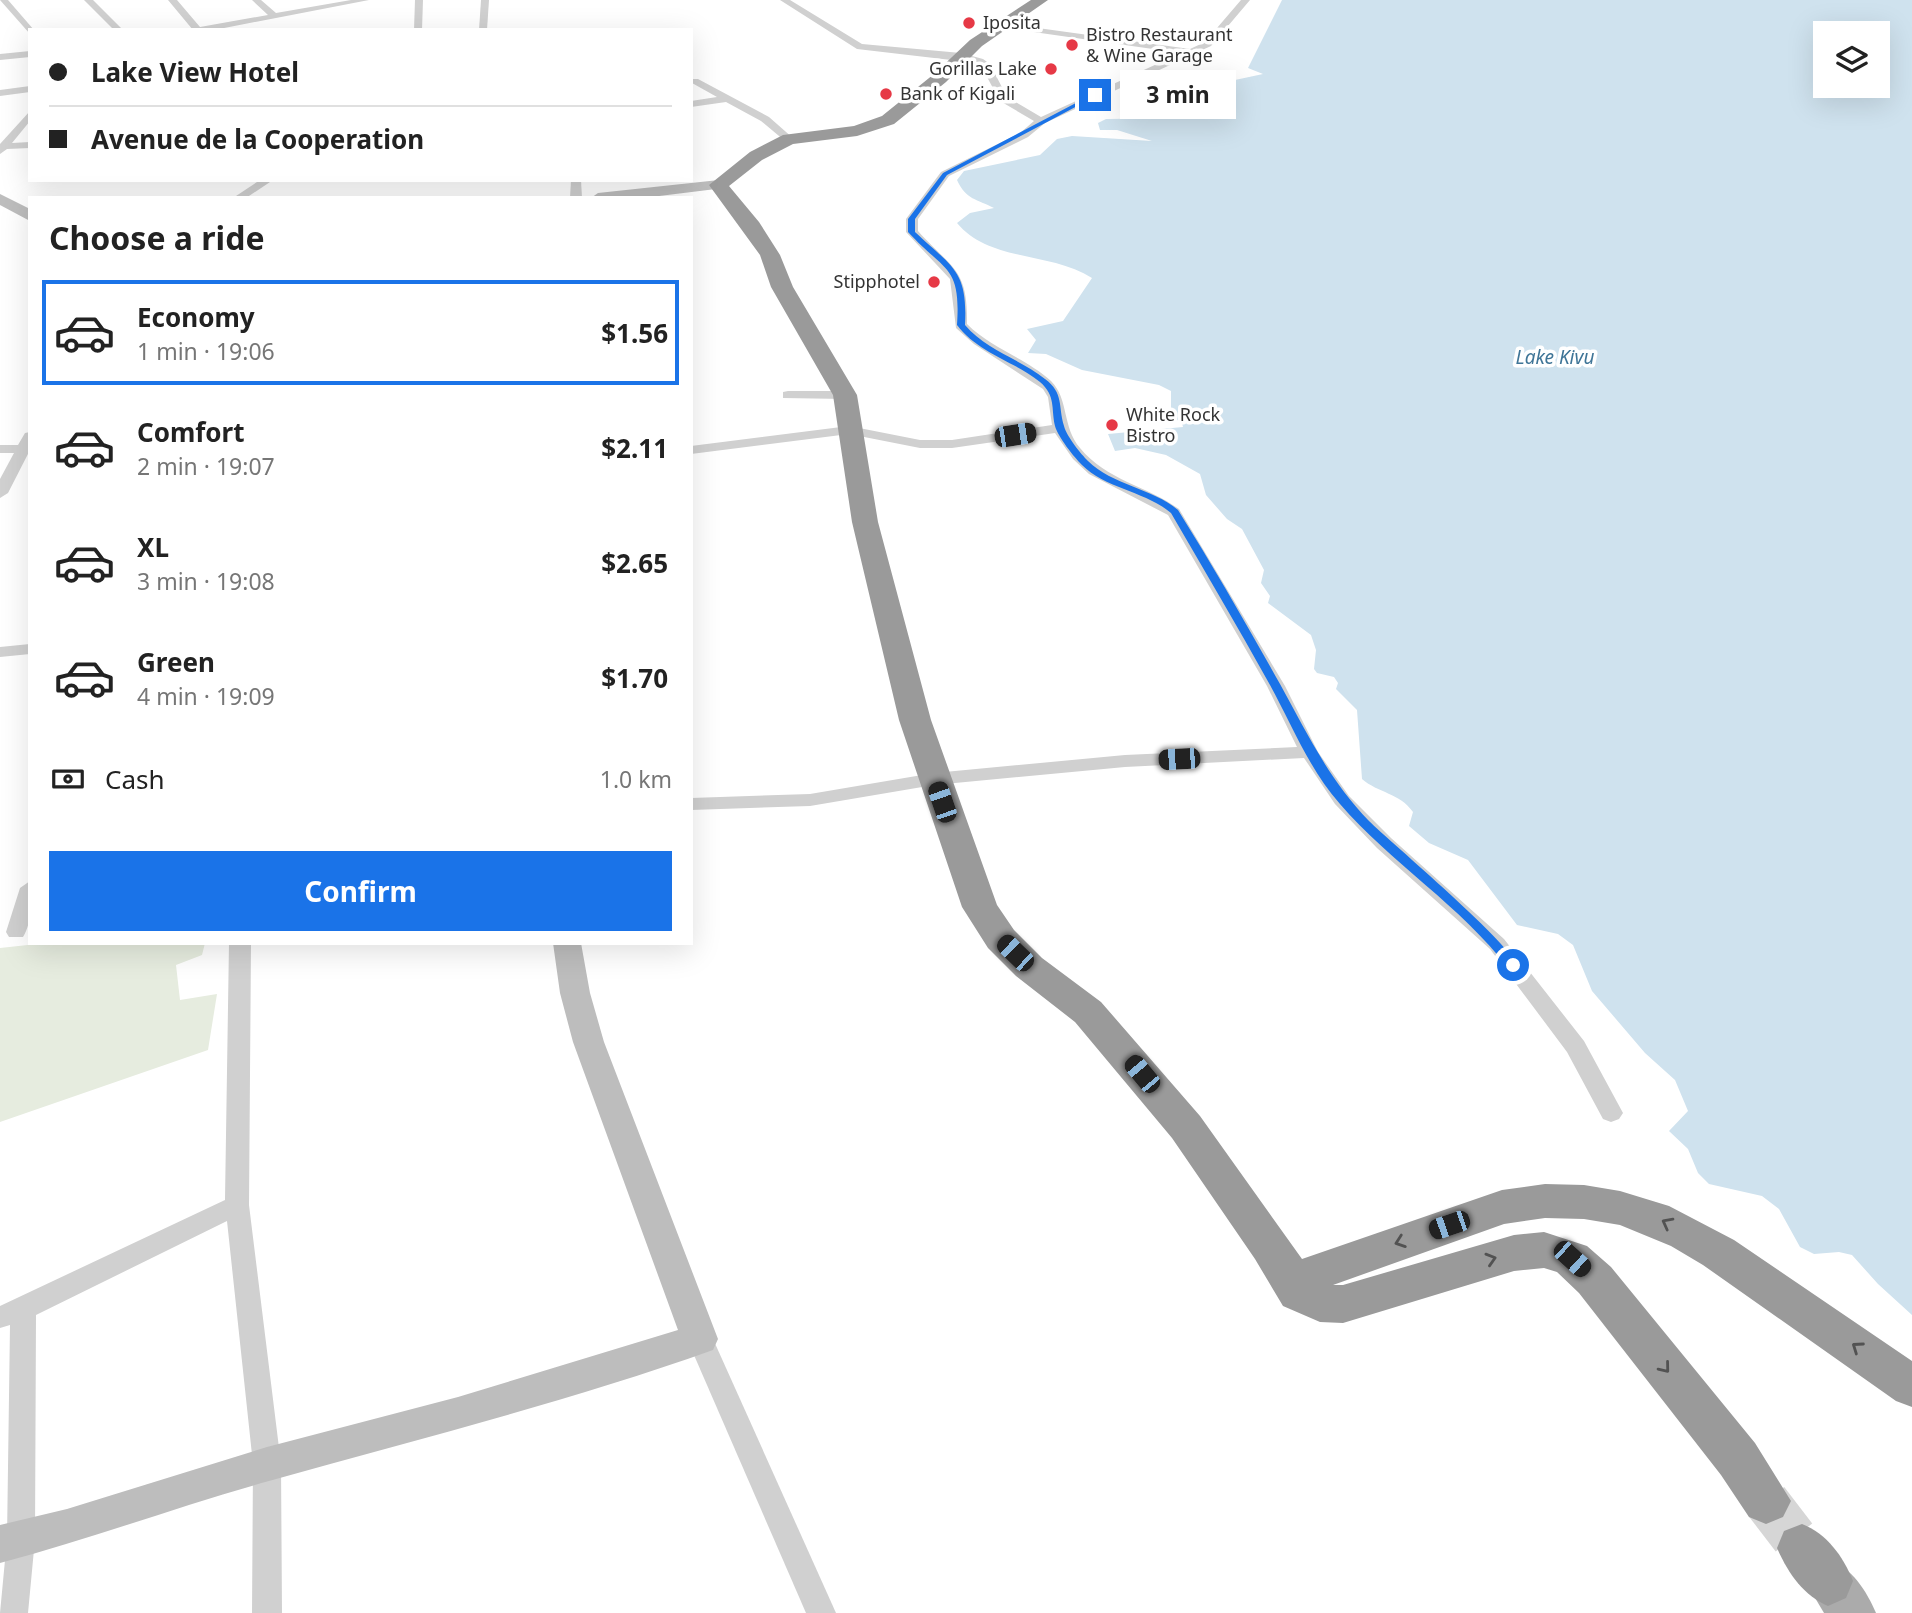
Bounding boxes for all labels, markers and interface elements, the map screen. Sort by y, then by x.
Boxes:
place label: Iposita [983,10,1041,34]
marker: Iposita [961,15,977,31]
map controls [1813,21,1890,98]
button: layers [1813,21,1890,98]
place label: Bistro Restaurant & Wine Garage [1086,22,1233,67]
marker: Bistro Restaurant & Wine Garage [1064,37,1080,53]
text: Lake View Hotel [91,54,299,90]
place label: Gorillas Lake [929,56,1037,80]
marker: Gorillas Lake [1043,61,1059,77]
callout: 3 min [1120,70,1235,119]
text: 3 min [1146,78,1210,110]
route end [1079,79,1111,111]
place label: Bank of Kigali [900,81,1015,105]
marker: Bank of Kigali [878,86,894,102]
text: Avenue de la Cooperation [91,121,424,157]
text: Choose a ride [49,216,265,259]
place label: Stipphotel [834,269,920,293]
marker: Stipphotel [926,274,942,290]
text: Economy [137,299,255,335]
icon: car [53,301,116,364]
text: $1.56 [601,315,668,351]
text: 1 min · 19:06 [137,335,275,367]
water label: Lake Kivu [1516,344,1594,370]
place label: White Rock Bistro [1126,402,1221,447]
text: Comfort [137,414,245,450]
icon: car [53,416,116,479]
marker: White Rock Bistro [1104,417,1120,433]
car [993,421,1038,449]
text: $2.11 [601,430,668,466]
text: 2 min · 19:07 [137,450,275,482]
text: XL [137,529,169,565]
icon: car [53,531,116,594]
text: $2.65 [601,545,668,581]
text: 3 min · 19:08 [137,565,275,597]
text: Green [137,644,215,680]
icon: car [53,646,116,709]
text: $1.70 [601,660,668,696]
text: 4 min · 19:09 [137,680,275,712]
car [1158,747,1201,771]
icon: cash [49,760,87,798]
text: Cash [105,761,165,797]
text: 1.0 km [600,763,672,795]
car [926,779,959,825]
button: Confirm [49,851,672,931]
car [993,931,1038,975]
route start [1497,949,1529,981]
car [1121,1051,1164,1097]
car [1426,1208,1473,1242]
one-way arrow [1661,1218,1674,1231]
one-way arrow [1395,1234,1407,1248]
car [1550,1237,1595,1281]
one-way arrow [1485,1253,1497,1268]
one-way arrow [1852,1343,1865,1355]
one-way arrow [1657,1361,1670,1373]

